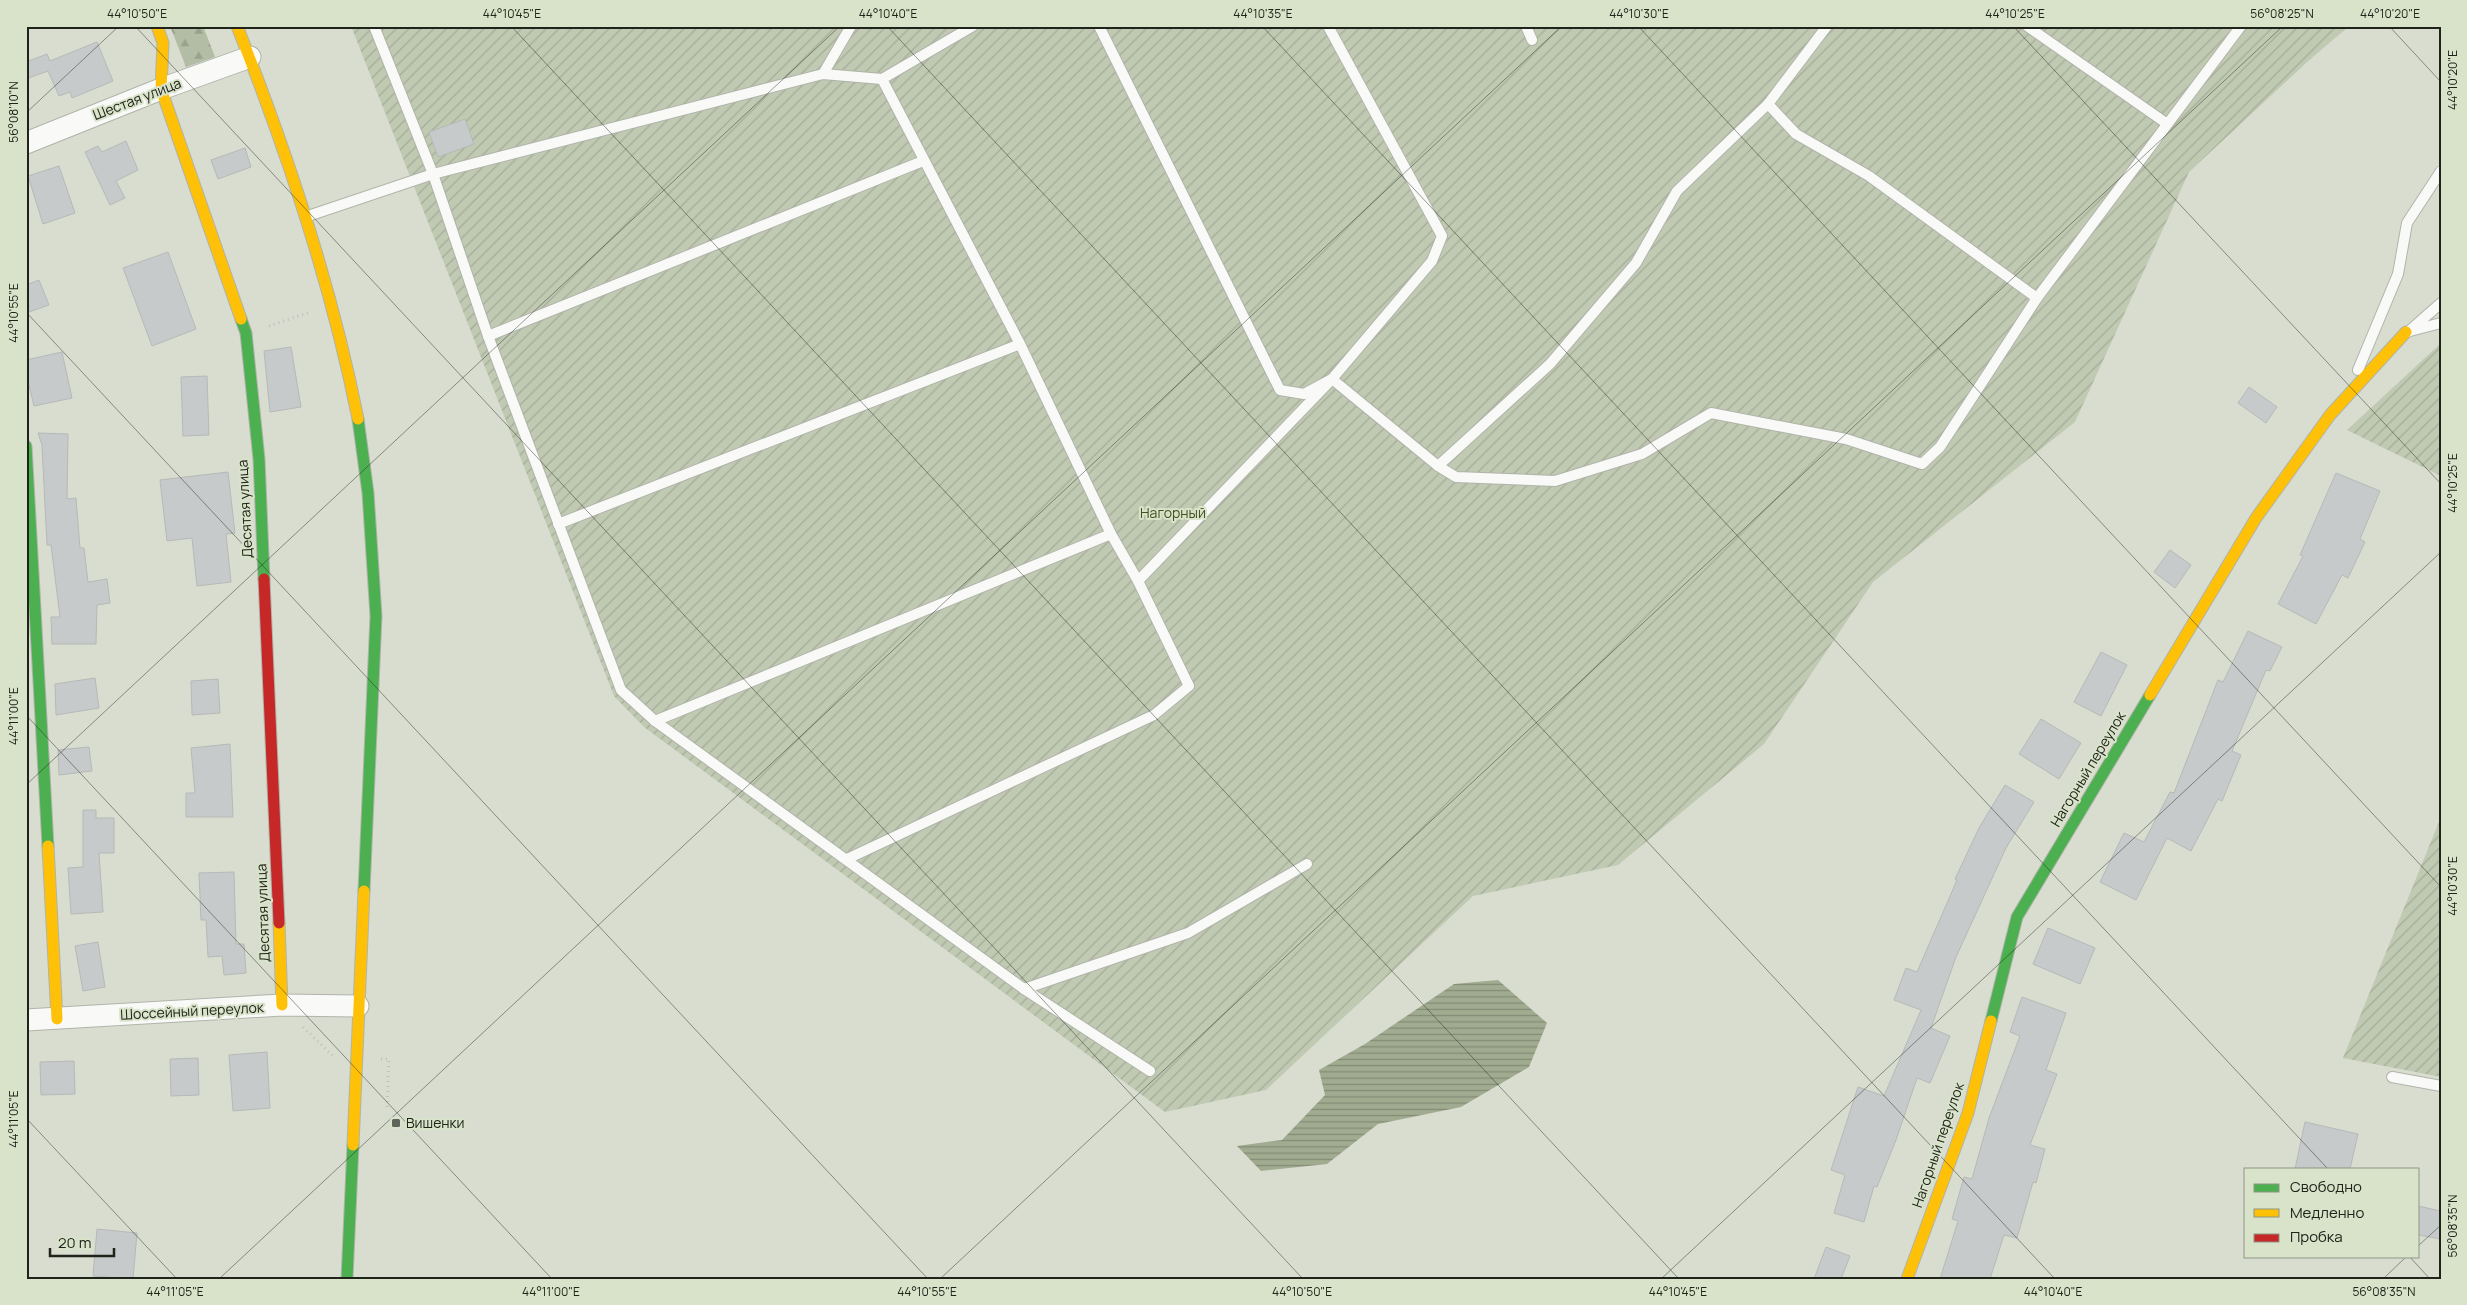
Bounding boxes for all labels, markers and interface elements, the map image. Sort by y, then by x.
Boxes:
text: 44°10'50"E [107,5,167,22]
text: 44°10'45"E [483,5,541,22]
text: 44°10'40"E [859,5,918,22]
text: 44°10'35"E [1233,5,1293,22]
text: 44°10'30"E [1609,5,1669,22]
text: 44°10'25"E [1985,5,2045,22]
text: 56°08'25"N [2250,5,2314,22]
text: 44°10'20"E [2360,5,2420,22]
text: 44°10'20"E [2444,50,2461,110]
street label: Шестая улица [90,73,184,124]
text: 56°08'10"N [5,81,22,143]
text: 44°10'55"E [5,283,22,343]
text: 44°10'25"E [2444,453,2461,513]
street label: Десятая улица [232,459,257,559]
park label: Нагорный [1140,503,1206,522]
text: 44°11'00"E [5,687,22,745]
street label: Нагорный переулок [2046,707,2130,830]
text: 44°10'30"E [2444,856,2461,916]
street label: Десятая улица [251,863,274,963]
street label: Шоссейный переулок [120,997,265,1024]
street label: Нагорный переулок [1907,1079,1968,1210]
text: 44°11'05"E [5,1090,22,1148]
place label: Вишенки [406,1113,465,1132]
marker: Вишенки [390,1117,402,1129]
legend [2244,1168,2420,1258]
text: Свободно [2290,1176,2362,1197]
text: 56°08'35"N [2444,1194,2461,1258]
text: Медленно [2290,1202,2364,1223]
scale bar [50,1225,114,1257]
text: Пробка [2290,1226,2343,1247]
text: 20 m [58,1232,91,1253]
text: 44°11'05"E [146,1283,204,1300]
text: 44°11'00"E [522,1283,580,1300]
text: 44°10'55"E [897,1283,957,1300]
text: 44°10'50"E [1272,1283,1332,1300]
text: 44°10'45"E [1649,1283,1707,1300]
text: 44°10'40"E [2024,1283,2083,1300]
text: 56°08'35"N [2352,1283,2416,1300]

